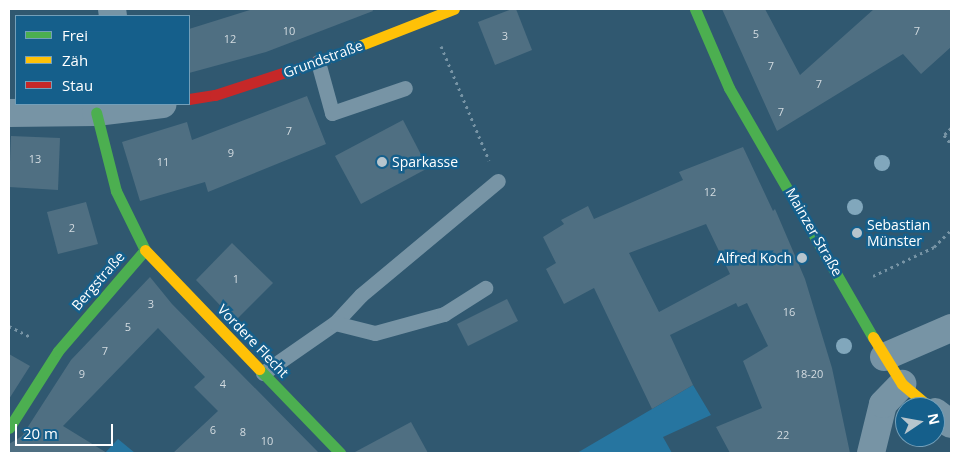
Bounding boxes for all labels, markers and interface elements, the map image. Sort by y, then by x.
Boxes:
legend [15,15,190,105]
house number: 10 [283,24,295,38]
house number: 7 [914,24,920,38]
text: Frei [62,25,88,45]
house number: 5 [753,27,759,41]
house number: 3 [502,29,508,43]
house number: 12 [224,32,236,46]
street label: Grundstraße [281,37,365,81]
text: Zäh [62,50,88,70]
house number: 7 [768,59,774,73]
text: Stau [62,75,93,95]
house number: 7 [816,77,822,91]
house number: 7 [778,105,784,119]
house number: 7 [286,124,292,138]
house number: 9 [228,146,234,160]
house number: 13 [29,152,41,166]
place label: Sparkasse [392,154,458,170]
house number: 11 [157,155,169,169]
marker: Sparkasse [376,156,388,168]
house number: 12 [704,185,716,199]
street label: Mainzer Straße [782,185,846,279]
place label: Sebastian Münster [867,217,930,250]
house number: 2 [69,221,75,235]
marker: Sebastian Münster [851,227,863,239]
street label: Bergstraße [68,248,128,314]
place label: Alfred Koch [717,250,792,266]
marker: Alfred Koch [796,252,808,264]
house number: 1 [233,272,239,286]
house number: 3 [148,297,154,311]
street label: Vordere Flecht [214,301,292,381]
house number: 16 [783,305,795,319]
house number: 5 [125,320,131,334]
house number: 7 [102,344,108,358]
house number: 9 [79,367,85,381]
house number: 18-20 [795,367,823,381]
house number: 4 [220,377,226,391]
north arrow [895,397,945,447]
text: N [924,411,945,427]
scale bar [18,414,115,446]
text: 20 m [23,423,58,443]
house number: 6 [210,423,216,437]
house number: 8 [240,425,246,439]
house number: 22 [777,428,789,442]
house number: 10 [261,434,273,448]

